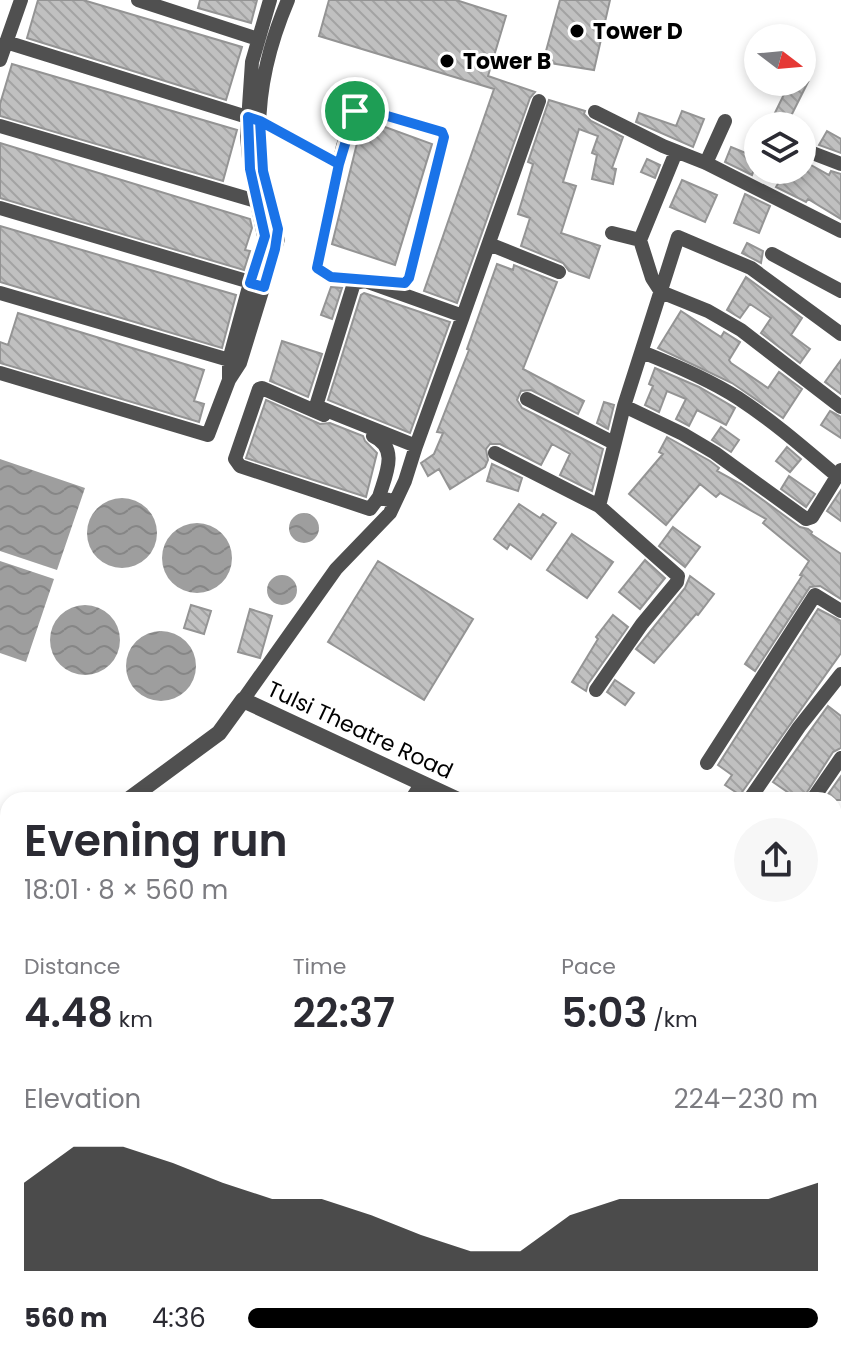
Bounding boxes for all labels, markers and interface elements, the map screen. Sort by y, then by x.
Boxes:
place label: Tower D [593,16,683,47]
marker: Tower D [568,22,586,40]
north arrow [744,24,816,96]
map controls [744,24,816,184]
place label: Tower B [463,46,551,77]
marker: Tower B [438,52,456,70]
pin [321,77,389,145]
icon: arrive [333,89,377,133]
button: layers [744,112,816,184]
street label: Tulsi Theatre Road [262,673,458,787]
text: Evening run [24,810,288,871]
button: share [734,818,818,902]
text: 18:01 · 8 × 560 m [24,872,228,908]
text: Distance [24,951,120,982]
text: Time [293,951,346,982]
text: Pace [561,951,616,982]
text: 4.48 [24,985,113,1041]
text: 22:37 [293,985,395,1041]
text: 5:03 [561,985,647,1041]
text: km [113,1004,153,1035]
text: /km [647,1004,698,1035]
text: Elevation [24,1081,141,1117]
text: 224–230 m [674,1081,818,1117]
text: 560 m [24,1300,107,1336]
text: 4:36 [152,1300,206,1336]

